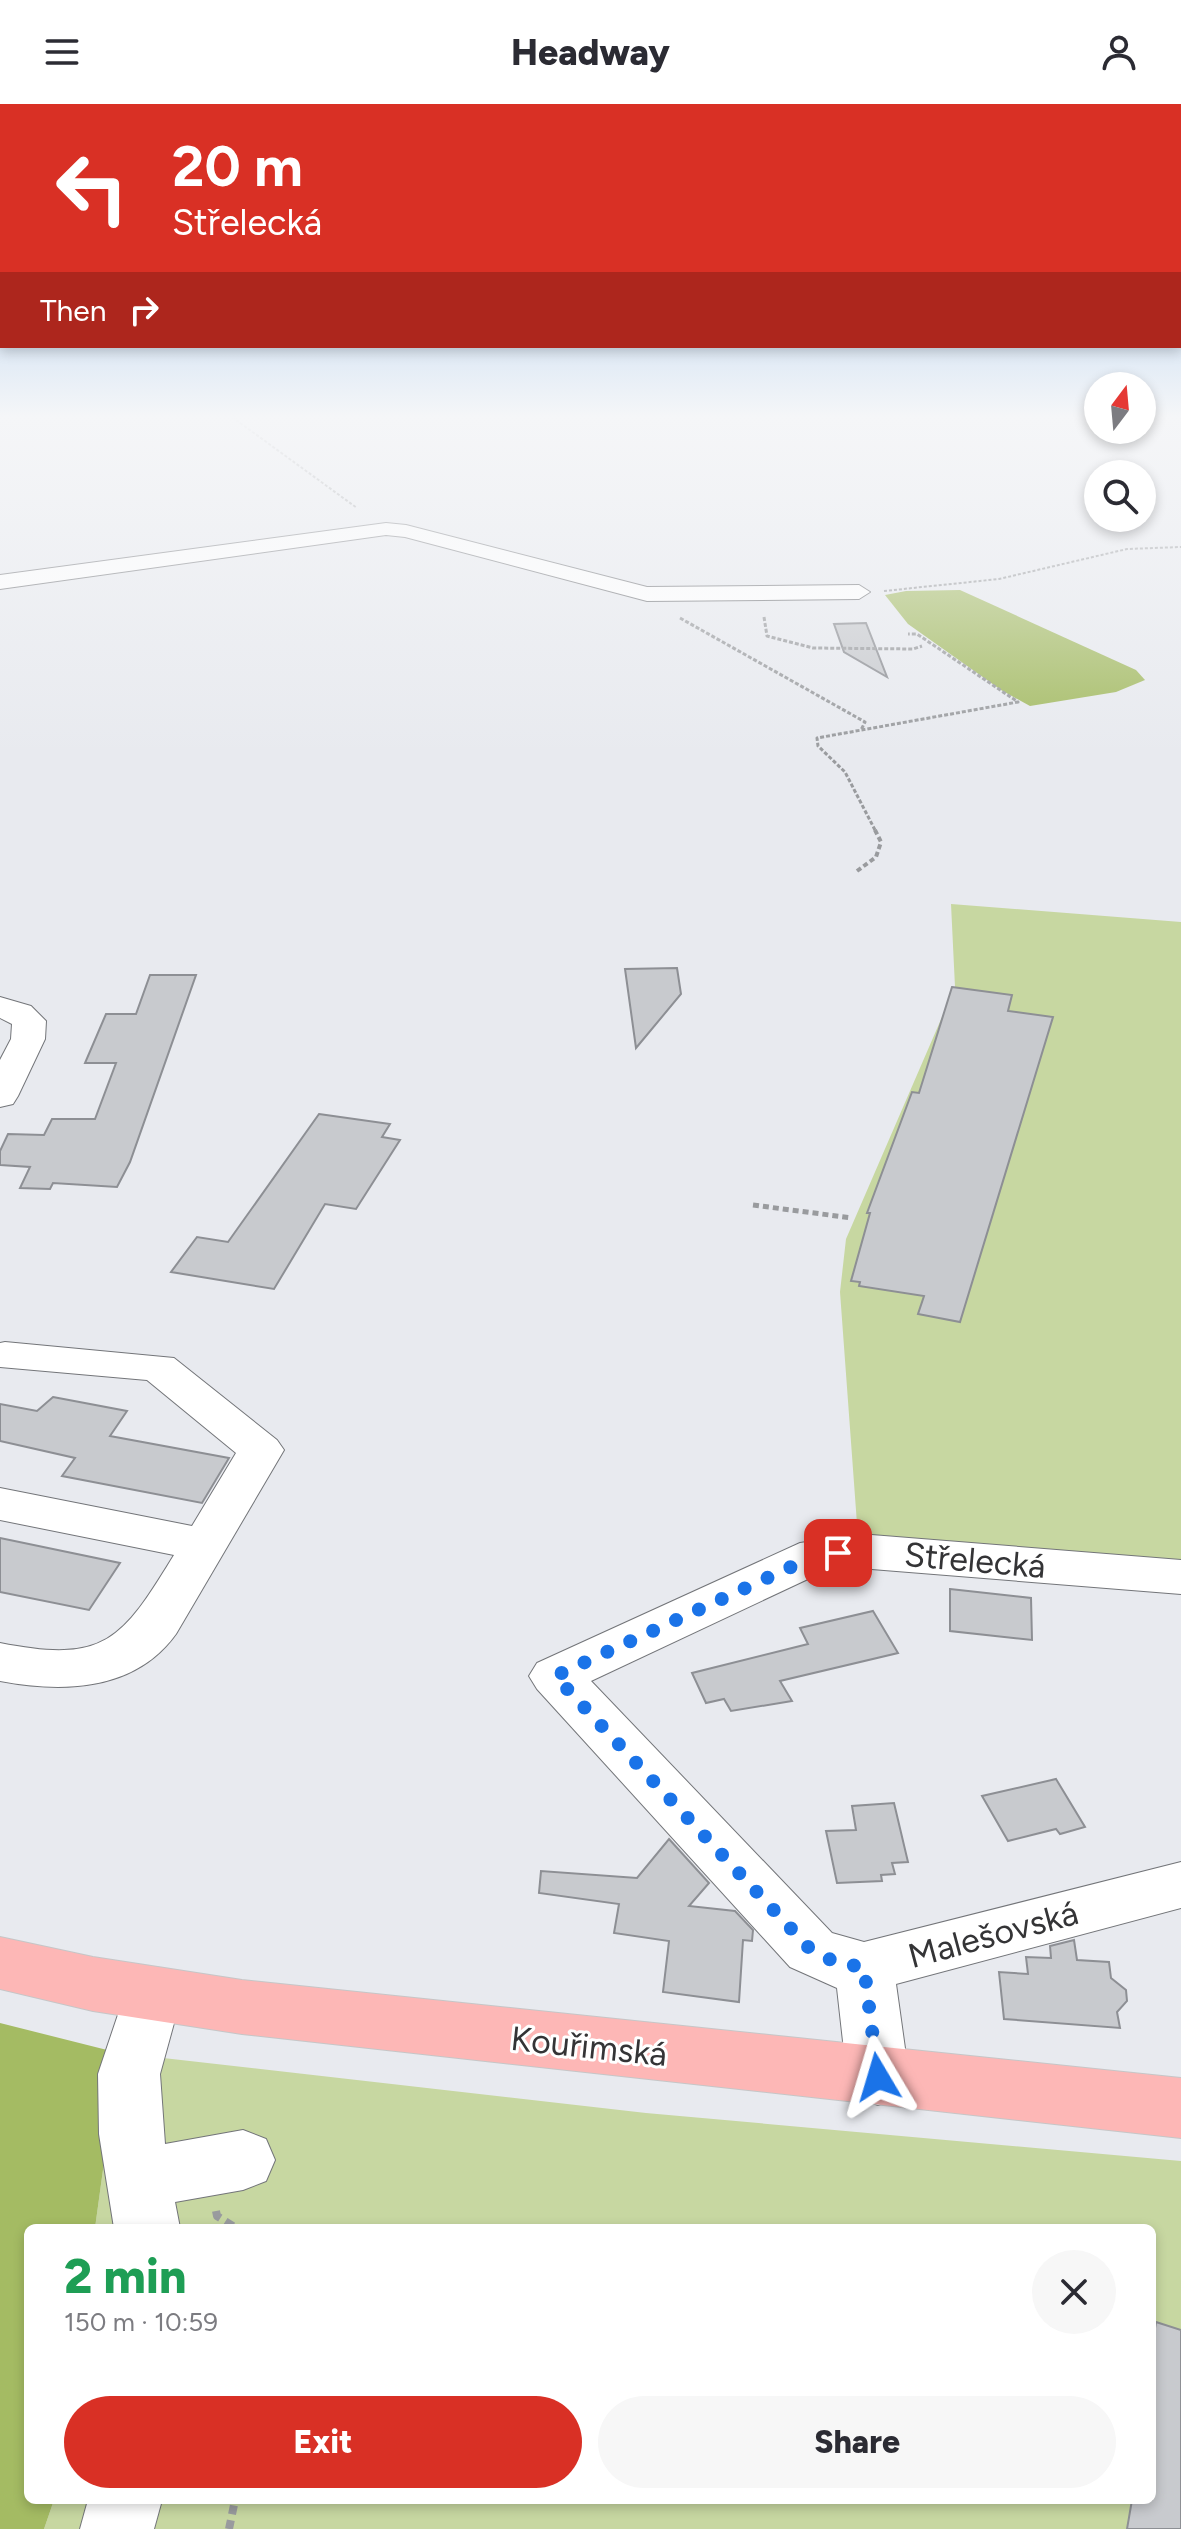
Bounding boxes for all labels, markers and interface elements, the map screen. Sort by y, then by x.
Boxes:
icon: menu [40,30,84,74]
icon: person [1097,30,1141,74]
text: Headway [511,31,670,74]
text: 20 m [172,133,303,200]
icon: left [40,136,144,240]
text: Střelecká [172,201,322,244]
icon: right [122,288,166,332]
text: Then [40,292,106,329]
north arrow [1084,372,1156,444]
map controls [1084,372,1156,532]
button: search [1084,460,1156,532]
pin [804,1519,872,1587]
icon: arrive [816,1531,860,1575]
street label: Střelecká [903,1534,1047,1587]
street label: Malešovská [904,1892,1083,1977]
street label: Kouřimská [509,2018,669,2075]
position arrow [836,2035,920,2119]
text: 2 min [64,2247,187,2305]
button: close [1032,2250,1116,2334]
text: 150 m · 10:59 [64,2306,218,2338]
button: Exit [64,2396,582,2488]
button: Share [598,2396,1116,2488]

